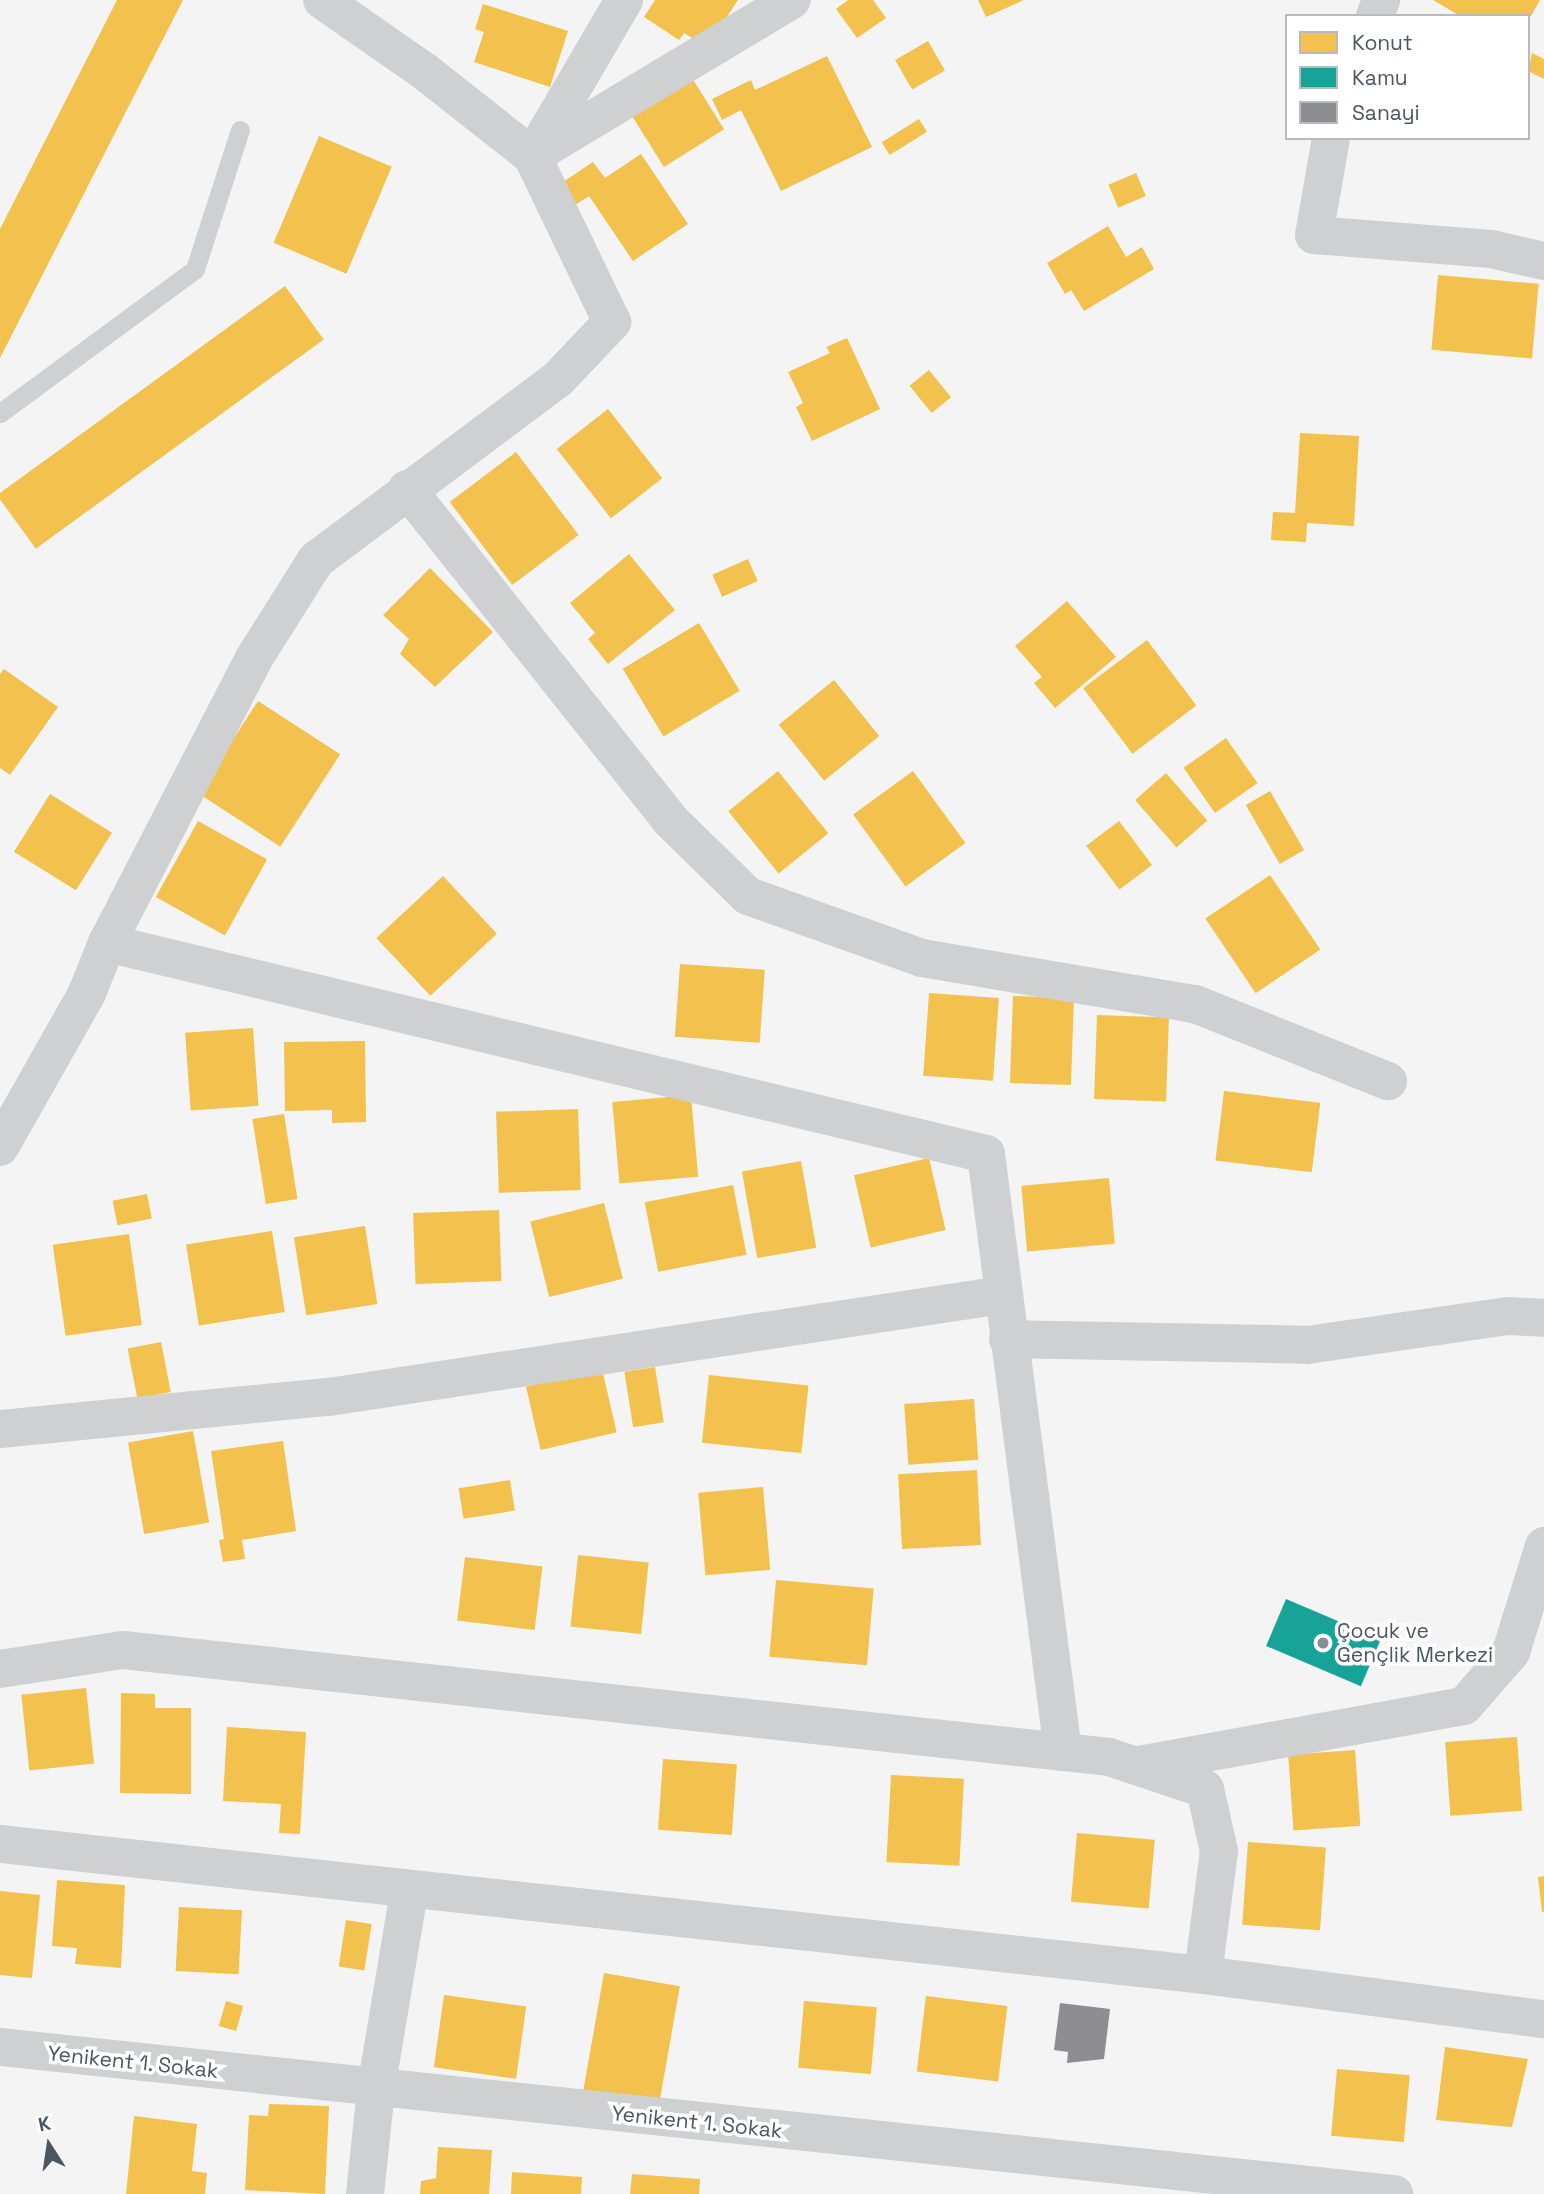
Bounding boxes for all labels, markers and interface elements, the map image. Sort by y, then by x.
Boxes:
legend [1285,14,1530,140]
text: Konut [1352,29,1413,56]
text: Kamu [1352,64,1408,91]
text: Sanayi [1352,99,1420,126]
place label: Çocuk ve Gençlik Merkezi [1337,1618,1493,1668]
marker: Çocuk ve Gençlik Merkezi [1315,1635,1331,1651]
street label: Yenikent 1. Sokak [46,2040,220,2084]
street label: Yenikent 1. Sokak [610,2100,784,2144]
north arrow [14,2110,84,2180]
text: K [36,2111,53,2137]

